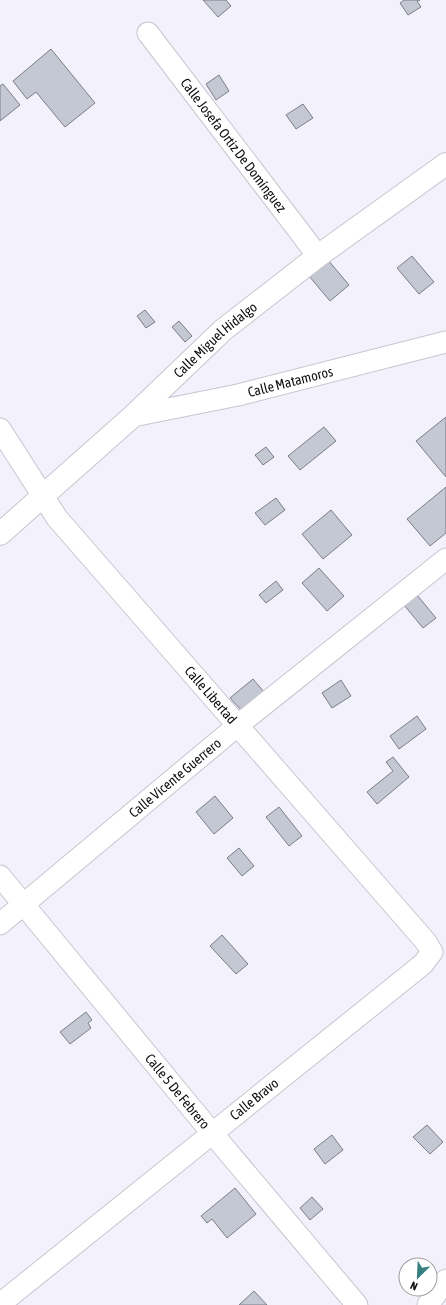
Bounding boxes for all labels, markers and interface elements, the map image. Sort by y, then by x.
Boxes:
street label: Calle Josefa Ortiz De Domínguez [177,75,290,215]
street label: Calle Miguel Hidalgo [170,299,260,381]
street label: Calle Matamoros [246,363,335,400]
street label: Calle Libertad [181,663,240,727]
street label: Calle Vicente Guerrero [126,735,224,821]
street label: Calle 5 De Febrero [142,1050,213,1132]
street label: Calle Bravo [227,1075,281,1123]
north arrow [398,1257,438,1297]
text: N [409,1279,419,1293]

